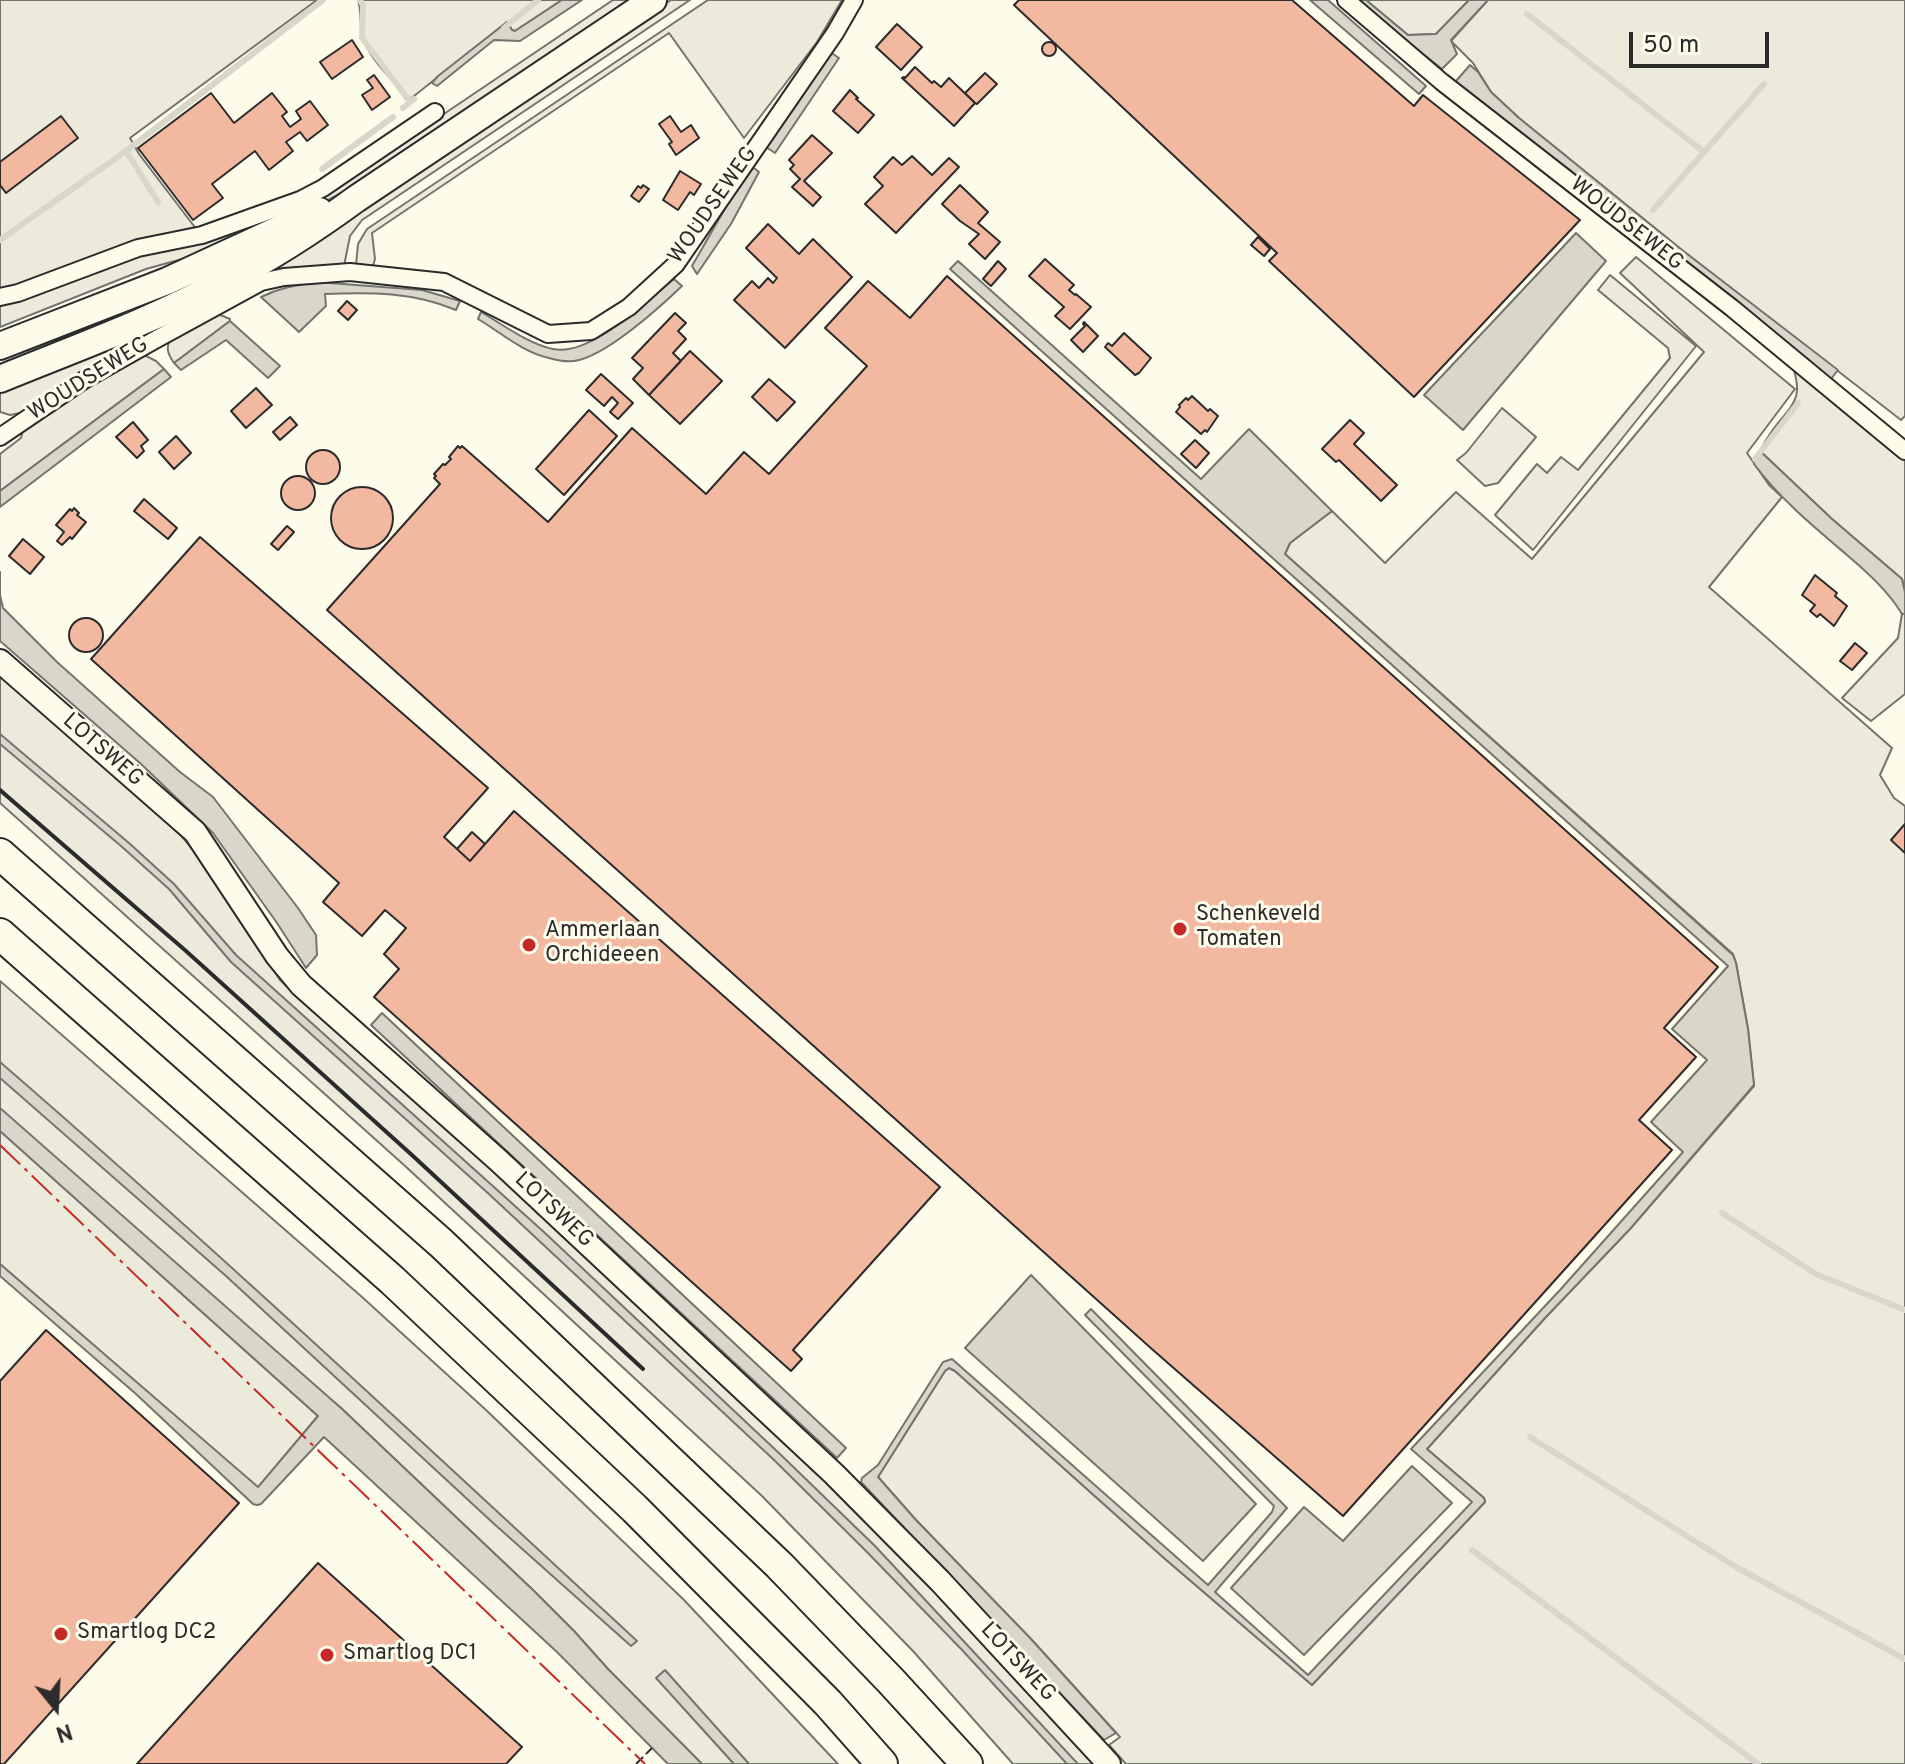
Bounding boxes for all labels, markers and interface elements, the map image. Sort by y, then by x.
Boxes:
scale bar [1633,16,1773,66]
text: 50 m [1643,31,1699,61]
street label: WOUDSEWEG [664,142,764,270]
street label: WOUDSEWEG [1564,172,1688,278]
street label: WOUDSEWEG [24,333,154,427]
street label: LOTSWEG [56,709,148,793]
place label: Schenkeveld Tomaten [1196,903,1320,954]
place label: Ammerlaan Orchideeen [545,919,660,970]
marker: Schenkeveld Tomaten [1171,920,1189,938]
marker: Ammerlaan Orchideeen [520,936,538,954]
street label: LOTSWEG [508,1168,598,1254]
street label: LOTSWEG [974,1618,1060,1708]
place label: Smartlog DC2 [77,1621,216,1647]
marker: Smartlog DC2 [52,1625,70,1643]
place label: Smartlog DC1 [343,1642,477,1668]
marker: Smartlog DC1 [318,1646,336,1664]
north arrow [16,1668,96,1748]
text: N [52,1716,75,1747]

